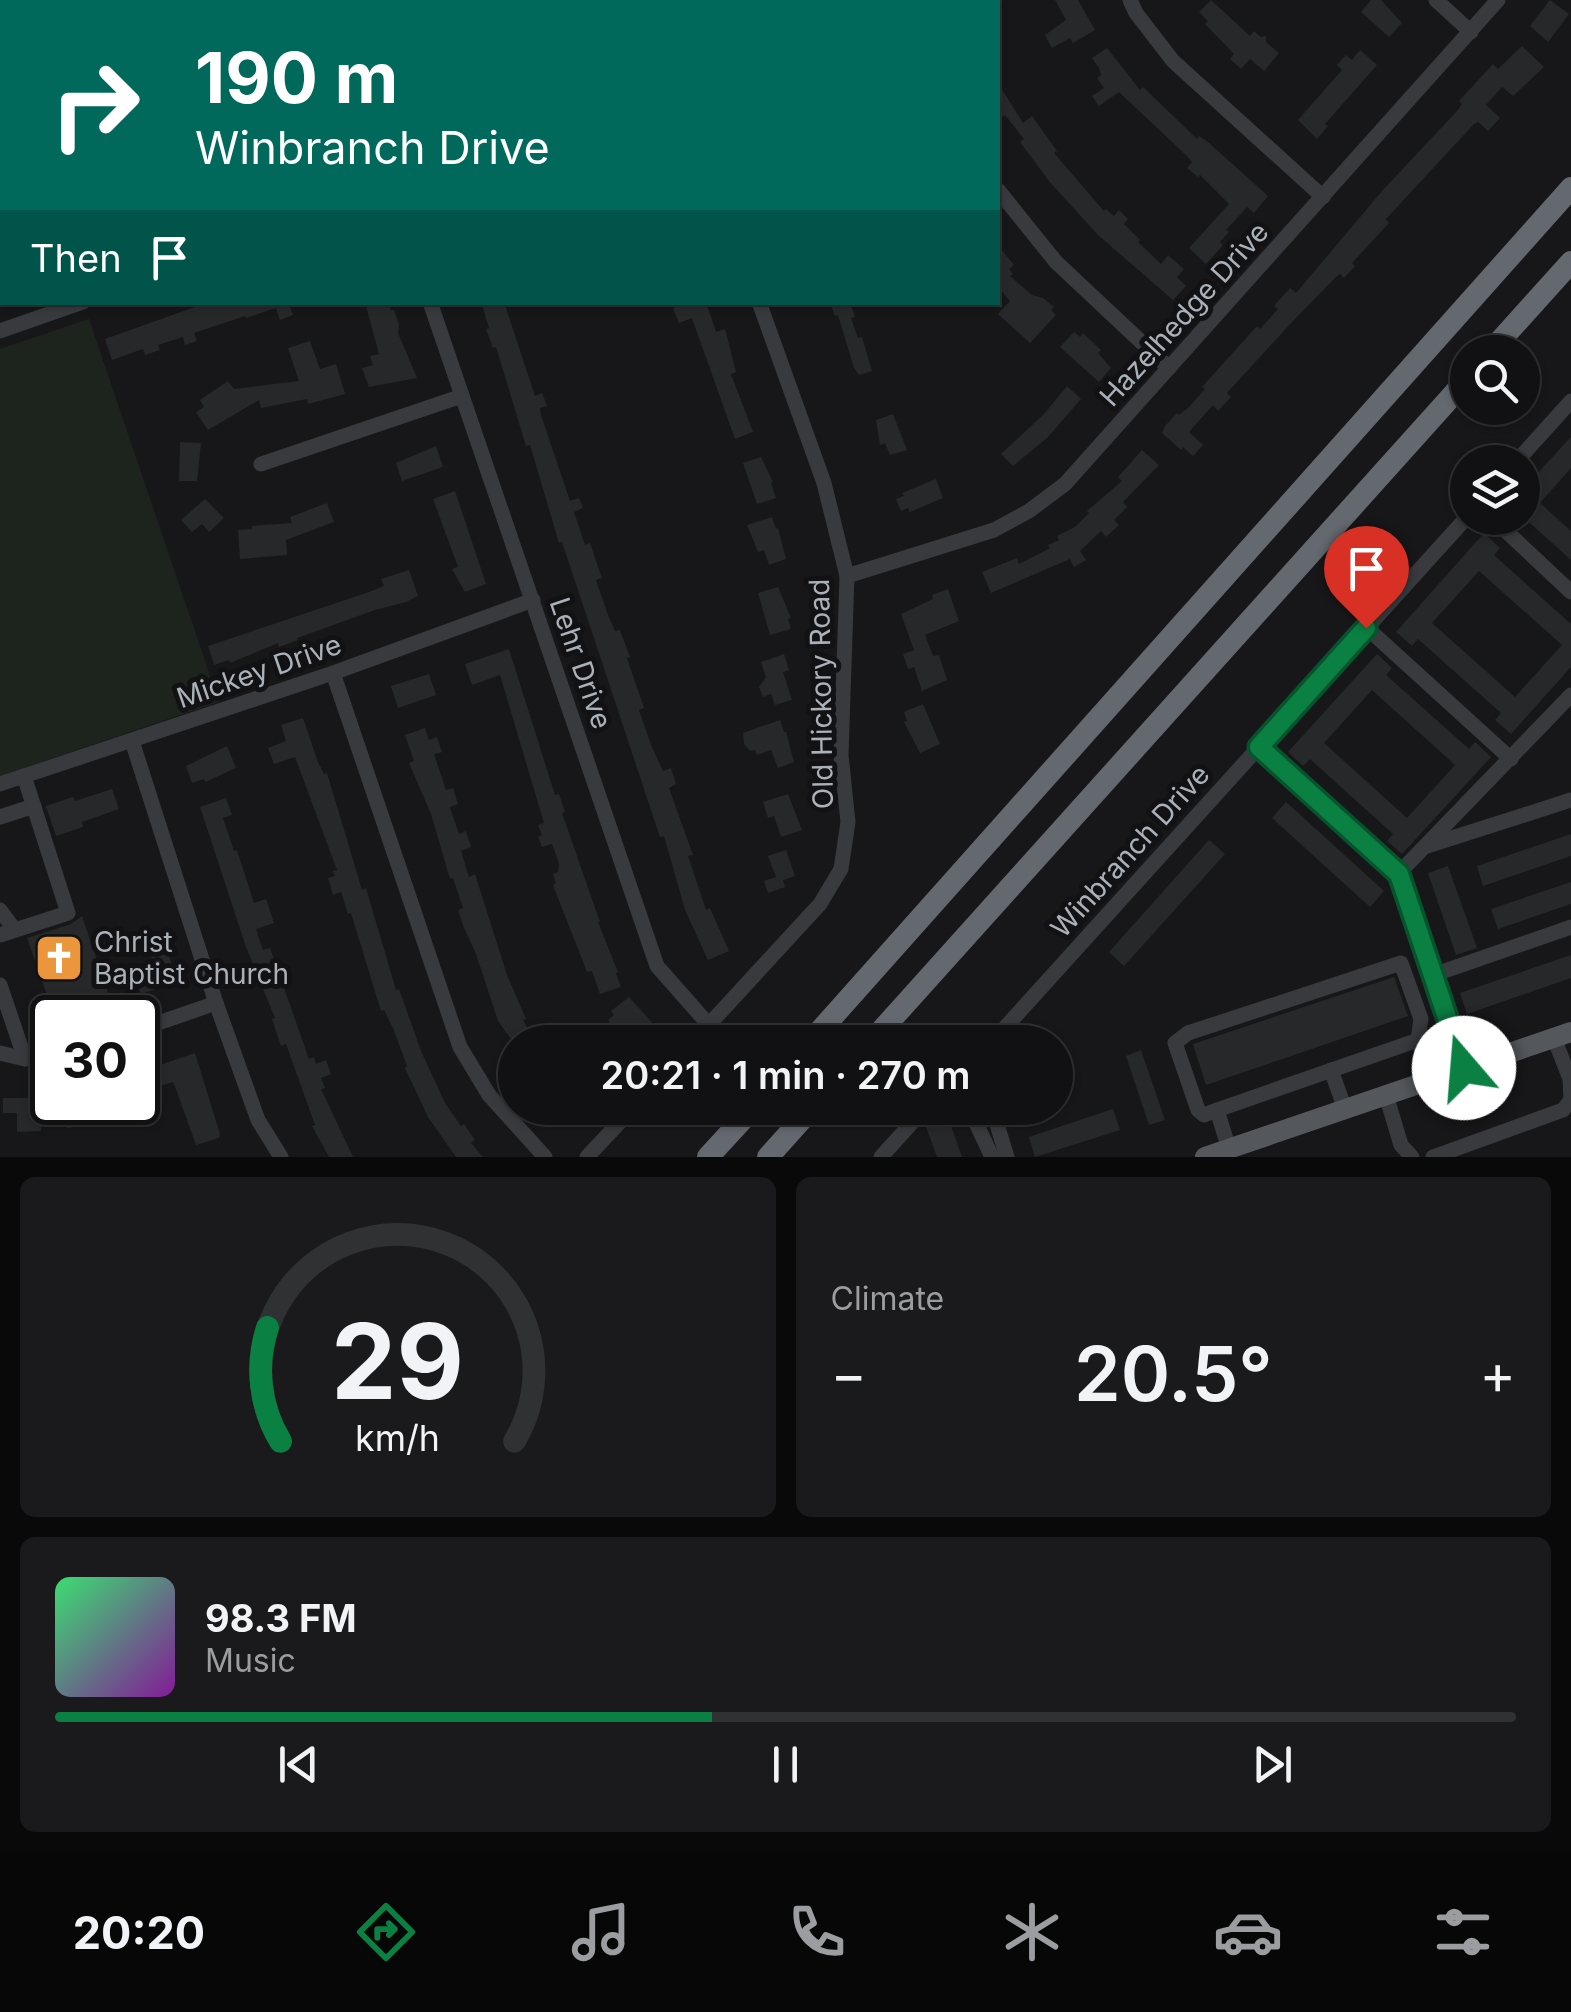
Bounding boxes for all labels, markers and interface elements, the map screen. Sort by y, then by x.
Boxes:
text: 190 m [195,35,398,120]
icon: right [30,40,160,170]
text: Winbranch Drive [195,120,550,175]
street label: Hazelhedge Drive [1093,215,1275,413]
icon: arrive [142,230,197,285]
text: Then [30,235,122,281]
map controls [1450,335,1540,535]
button: search [1450,335,1540,425]
button: layers [1450,445,1540,535]
pin [1324,526,1409,629]
icon: arrive [1339,541,1394,596]
street label: Old Hickory Road [802,578,840,810]
street label: Lehr Drive [543,593,619,733]
street label: Mickey Drive [172,627,346,715]
street label: Winbranch Drive [1044,758,1216,944]
place label: Christ Baptist Church [94,925,289,991]
church icon: Christ Baptist Church [33,932,85,984]
speed limit sign: 30 [30,995,160,1125]
position arrow [1412,1016,1516,1120]
text: 20:21 · 1 min · 270 m [600,1052,971,1098]
text: Climate [831,1279,944,1318]
text: 29 [331,1298,464,1424]
text: 20.5° [1074,1328,1273,1419]
text: − [831,1341,867,1407]
text: + [1480,1341,1516,1407]
text: km/h [355,1416,440,1460]
text: 98.3 FM [205,1595,357,1641]
text: Music [205,1641,296,1680]
icon: previous [271,1737,326,1792]
icon: pause [758,1737,813,1792]
icon: next [1245,1737,1300,1792]
icon: directions [351,1897,421,1967]
icon: music [566,1897,636,1967]
icon: phone [782,1897,852,1967]
icon: climate [997,1897,1067,1967]
icon: car [1213,1897,1283,1967]
icon: filters [1428,1897,1498,1967]
text: 20:20 [73,1905,205,1960]

